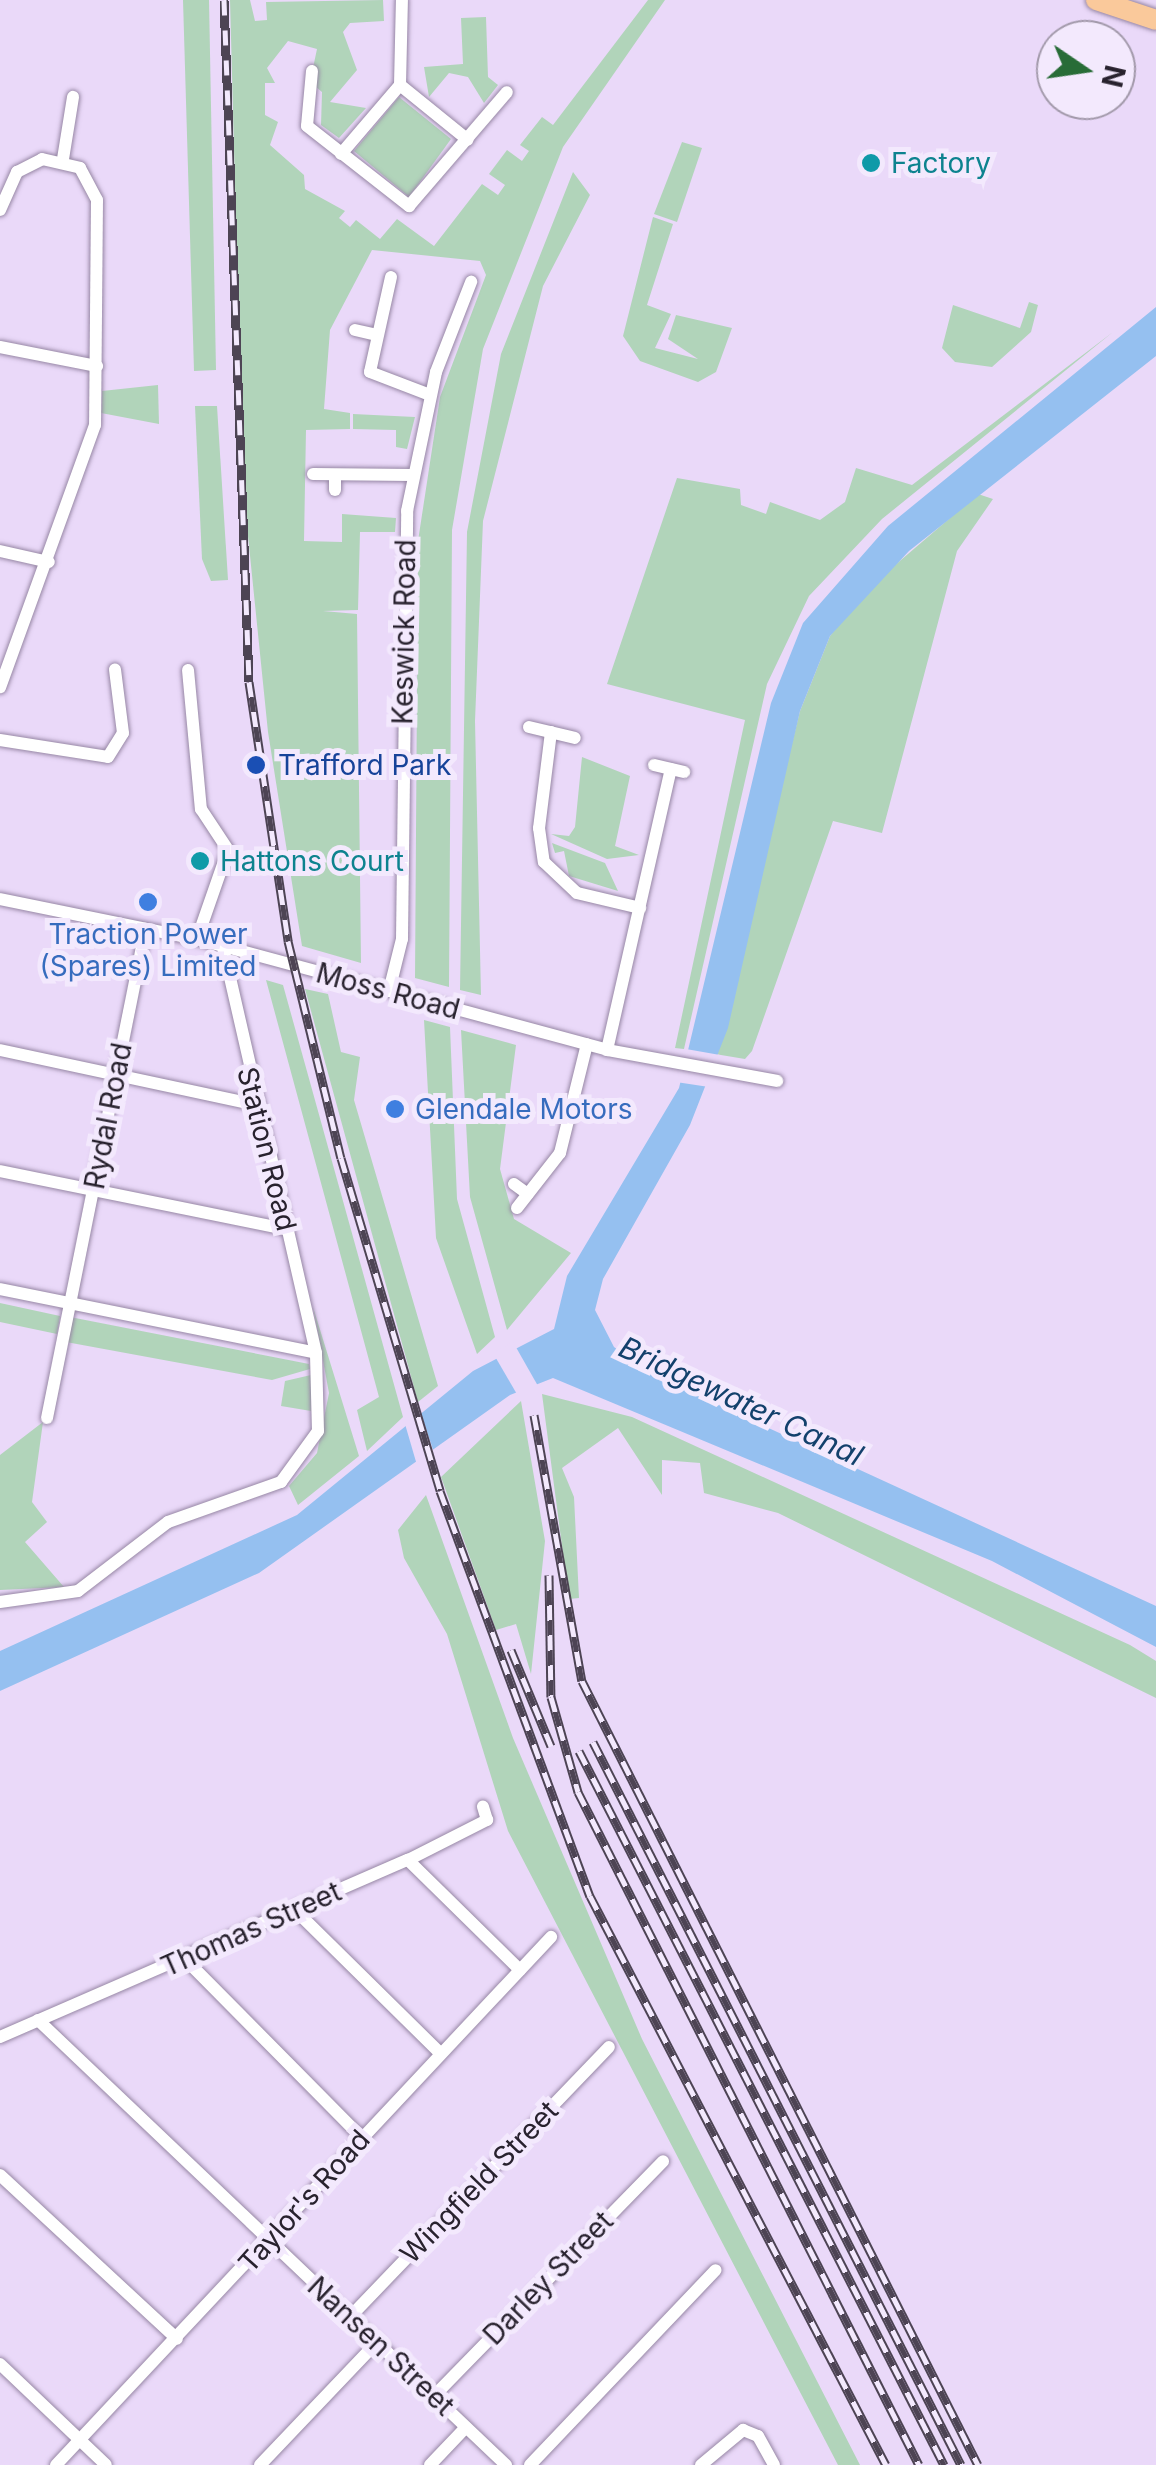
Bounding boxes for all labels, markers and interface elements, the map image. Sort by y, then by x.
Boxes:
north arrow [1036,20,1136,120]
text: N [1094,62,1132,91]
place label: Factory [891,146,991,180]
marker: Factory [860,152,882,174]
street label: Keswick Road [386,539,422,725]
place label: Trafford Park [278,748,451,782]
marker: Trafford Park [243,752,269,778]
place label: Hattons Court [220,844,404,878]
marker: Hattons Court [189,850,211,872]
marker: Traction Power (Spares) Limited [137,891,159,913]
place label: Traction Power (Spares) Limited [40,917,256,983]
street label: Moss Road [313,956,463,1026]
street label: Rydal Road [77,1040,139,1192]
street label: Station Road [230,1064,304,1234]
place label: Glendale Motors [415,1092,632,1126]
marker: Glendale Motors [384,1098,406,1120]
water label: Bridgewater Canal [613,1329,869,1473]
street label: Thomas Street [156,1874,346,1984]
street label: Wingfield Street [393,2094,565,2270]
street label: Taylor's Road [231,2123,377,2279]
street label: Darley Street [476,2204,620,2352]
street label: Nansen Street [301,2270,461,2422]

